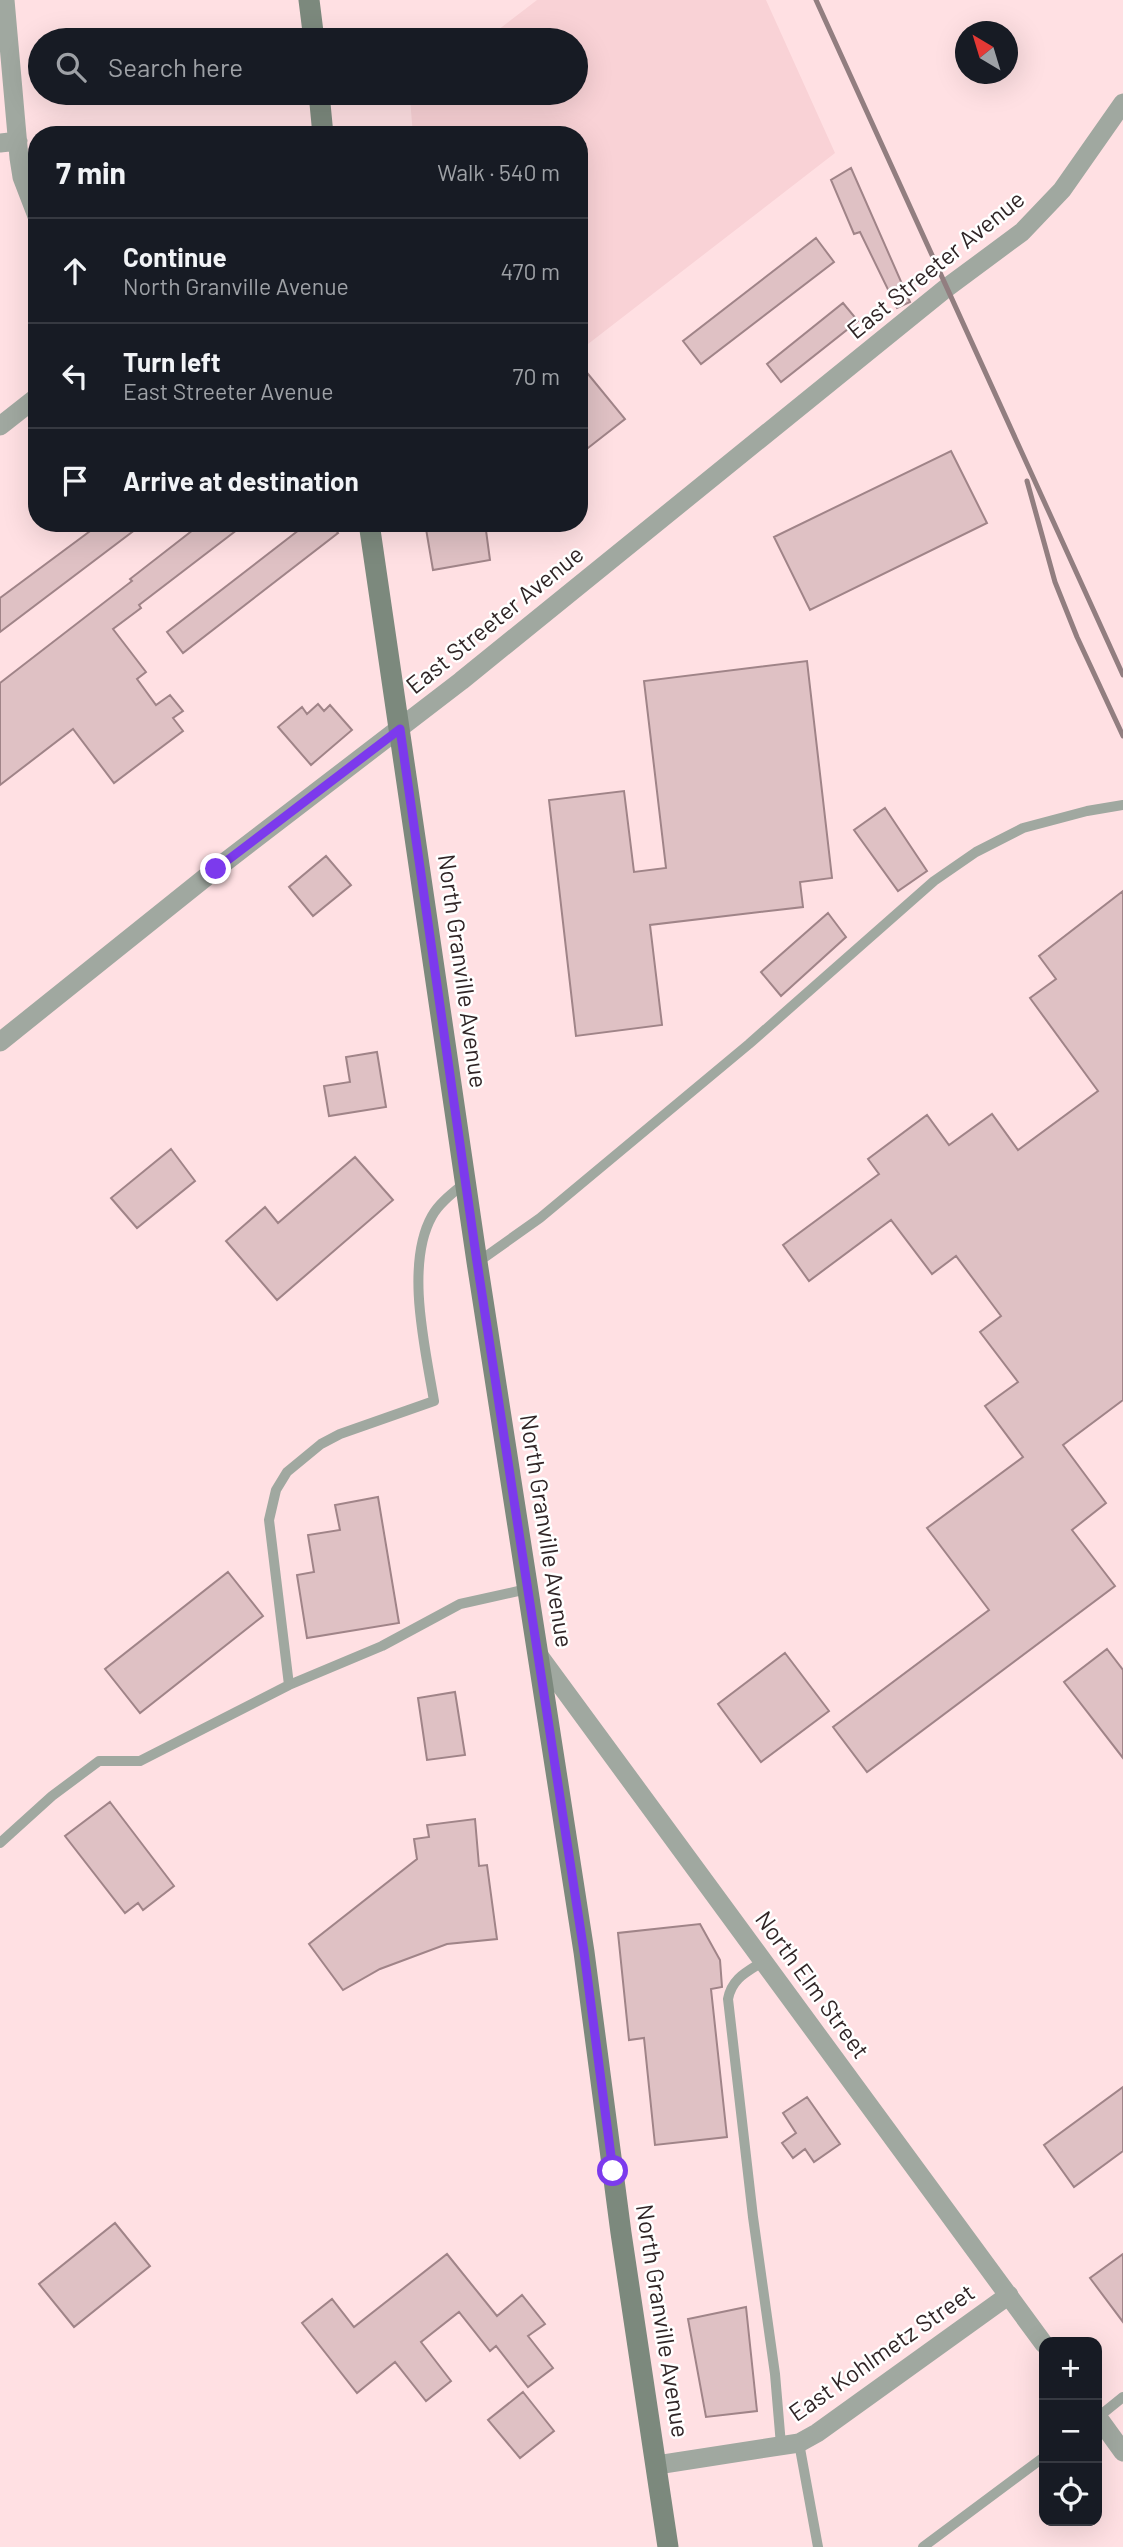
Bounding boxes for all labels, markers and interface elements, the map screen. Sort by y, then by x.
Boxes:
north arrow [955,21,1018,84]
search box [28,28,588,105]
icon: search [52,48,90,86]
text: Search here [108,51,243,82]
text: 7 min [56,154,126,190]
text: Walk · 540 m [437,158,560,186]
street label: East Streeter Avenue [841,183,1030,344]
text: Continue [123,241,227,272]
icon: ahead [56,252,94,290]
text: 470 m [501,257,560,285]
text: North Granville Avenue [123,272,349,300]
text: Turn left [123,346,221,377]
icon: left [56,357,94,395]
text: 70 m [513,362,560,390]
text: East Streeter Avenue [123,377,333,405]
icon: arrive [56,462,94,500]
text: Arrive at destination [123,465,359,496]
street label: East Streeter Avenue [400,538,589,699]
street label: North Granville Avenue [433,852,494,1089]
route end [200,853,231,884]
street label: North Granville Avenue [515,1412,580,1649]
street label: North Elm Street [750,1905,876,2063]
route start [597,2155,628,2186]
street label: North Granville Avenue [631,2202,696,2439]
street label: East Kohlmetz Street [783,2277,979,2427]
map controls [1039,2337,1102,2526]
button: + [1039,2337,1102,2400]
button: − [1039,2400,1102,2463]
button: locate [1039,2463,1102,2526]

